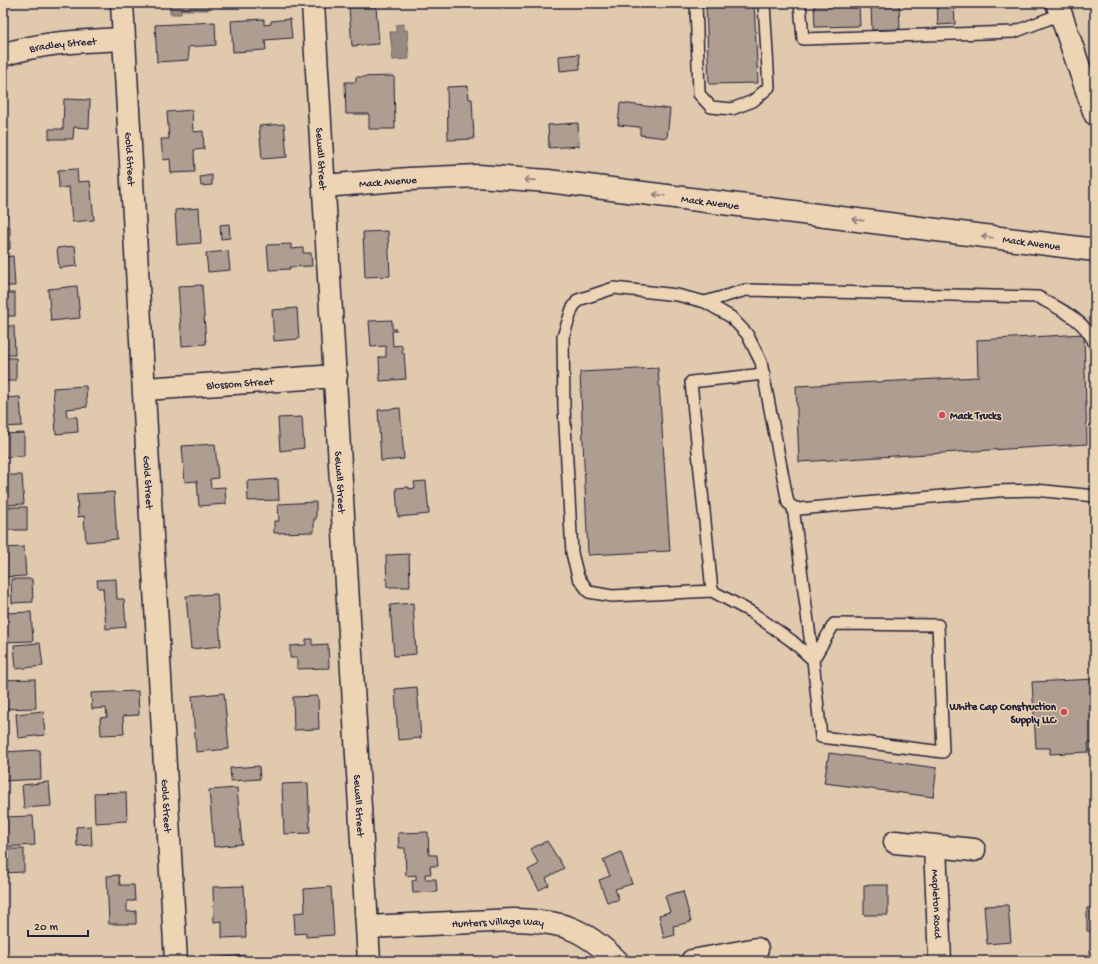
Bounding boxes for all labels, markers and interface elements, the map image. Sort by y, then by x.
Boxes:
street label: Bradley Street [27,36,98,56]
street label: Sewall Street [312,127,328,192]
street label: Gold Street [121,132,136,187]
street label: Mack Avenue [358,175,417,191]
one-way arrow [524,176,537,184]
one-way arrow [653,191,666,199]
street label: Mack Avenue [680,194,740,213]
one-way arrow [852,216,865,224]
one-way arrow [981,233,994,240]
street label: Mack Avenue [1002,234,1061,254]
street label: Blossom Street [205,376,275,393]
marker: Mack Trucks [937,410,947,420]
place label: Mack Trucks [950,411,1002,423]
street label: Sewall Street [331,451,347,515]
street label: Gold Street [140,455,155,511]
place label: White Cap Construction Supply LLC [948,701,1057,727]
marker: White Cap Construction Supply LLC [1059,707,1069,717]
street label: Sewall Street [350,774,366,839]
street label: Gold Street [158,779,173,834]
street label: Mapleton Road [928,869,943,941]
scale bar [28,912,88,938]
street label: Hunters Village Way [452,916,545,931]
text: 20 m [34,921,59,935]

